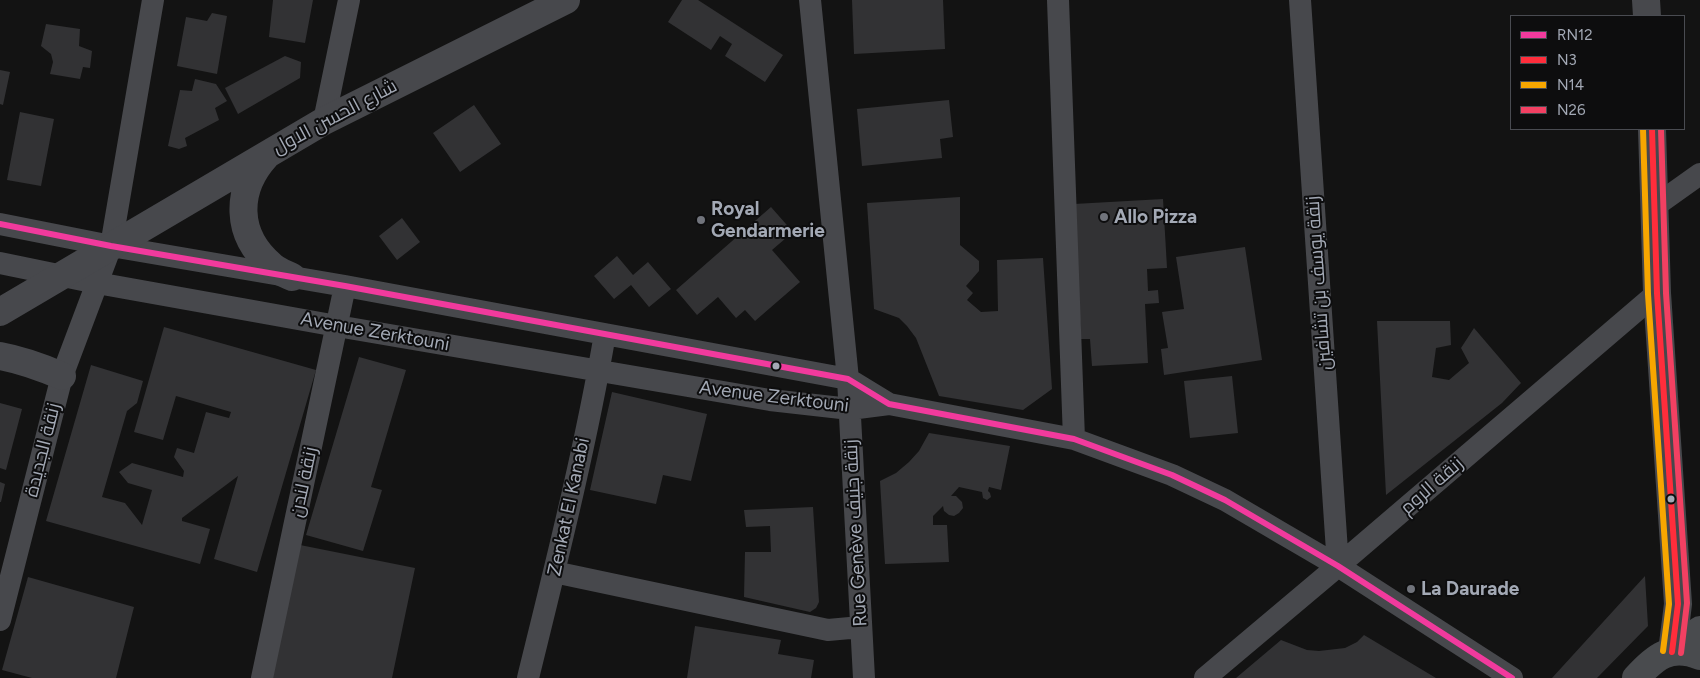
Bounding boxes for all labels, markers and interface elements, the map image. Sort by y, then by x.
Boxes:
legend [1510,15,1685,130]
text: RN12 [1557,26,1593,44]
text: N3 [1557,51,1577,69]
street label: شارع الحسن الاول [269,75,401,159]
text: N14 [1557,76,1584,94]
text: N26 [1557,101,1586,119]
street label: زنقة يوسف بن تشافين [1302,195,1336,371]
place label: Royal Gendarmerie [711,198,825,242]
place label: Allo Pizza [1114,206,1197,228]
marker: Allo Pizza [1098,211,1110,223]
marker: Royal Gendarmerie [695,214,707,226]
street label: Avenue Zerktouni [299,308,451,356]
unlabelled marker [771,361,781,371]
street label: Avenue Zerktouni [698,376,850,418]
street label: زنقة الجديدة [20,401,66,499]
street label: Zenkat El Kanabi [543,436,595,578]
street label: Rue Genève زنقة جنيف [840,439,872,627]
street label: زنقة لندن [285,445,323,519]
street label: زنقة الروم [1396,452,1468,520]
unlabelled marker [1666,494,1676,504]
place label: La Daurade [1421,578,1519,600]
marker: La Daurade [1405,583,1417,595]

